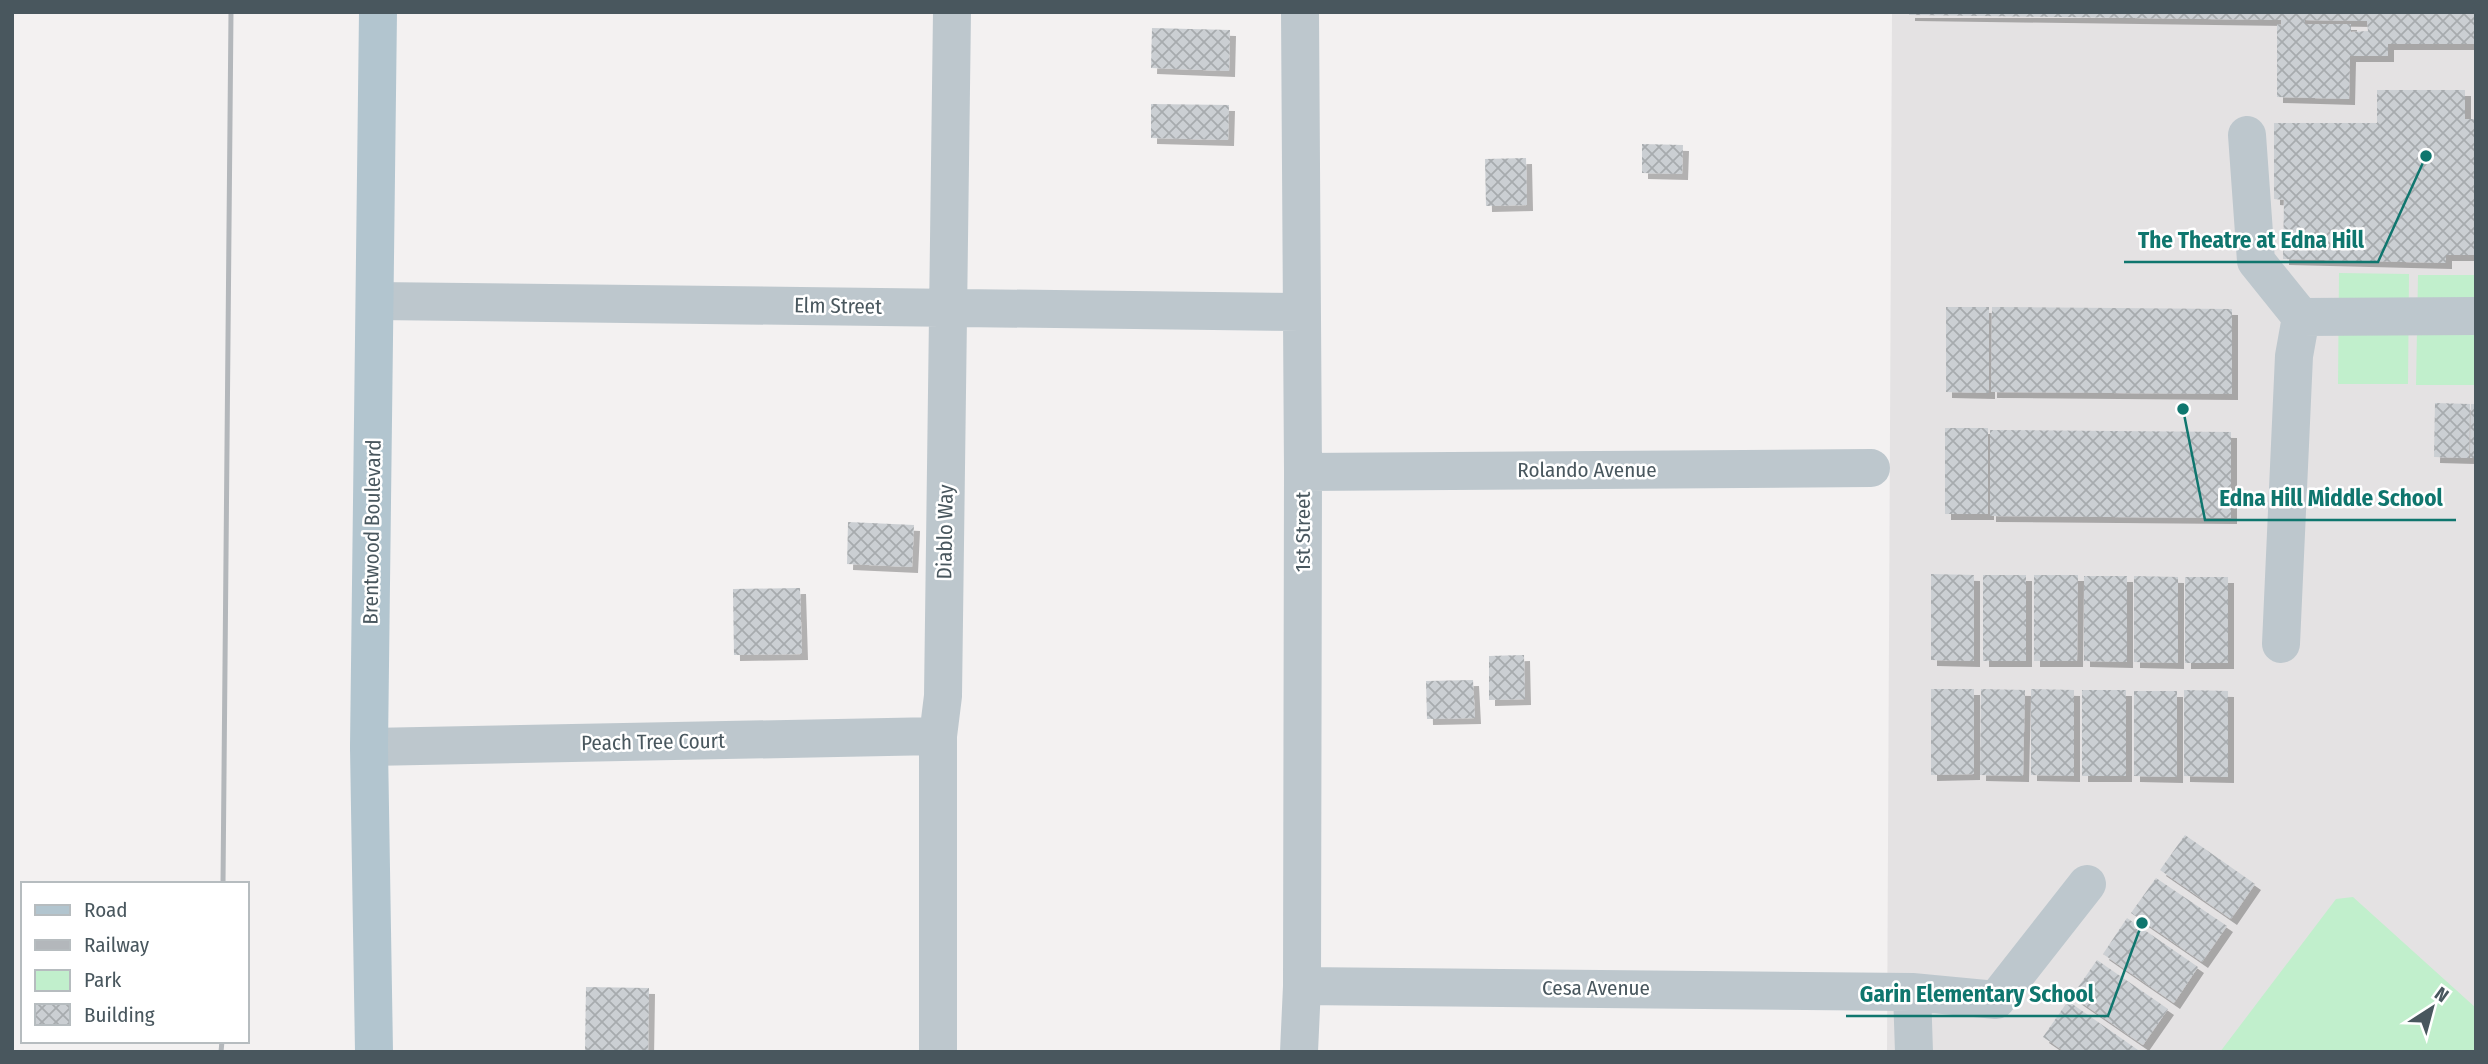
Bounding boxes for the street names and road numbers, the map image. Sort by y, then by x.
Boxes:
street label: Elm Street [794,292,882,320]
street label: Brentwood Boulevard [357,439,387,625]
street label: Rolando Avenue [1517,457,1657,483]
street label: Diablo Way [931,484,959,580]
street label: 1st Street [1290,492,1316,572]
street label: Peach Tree Court [581,728,725,756]
street label: Cesa Avenue [1542,975,1650,1001]

